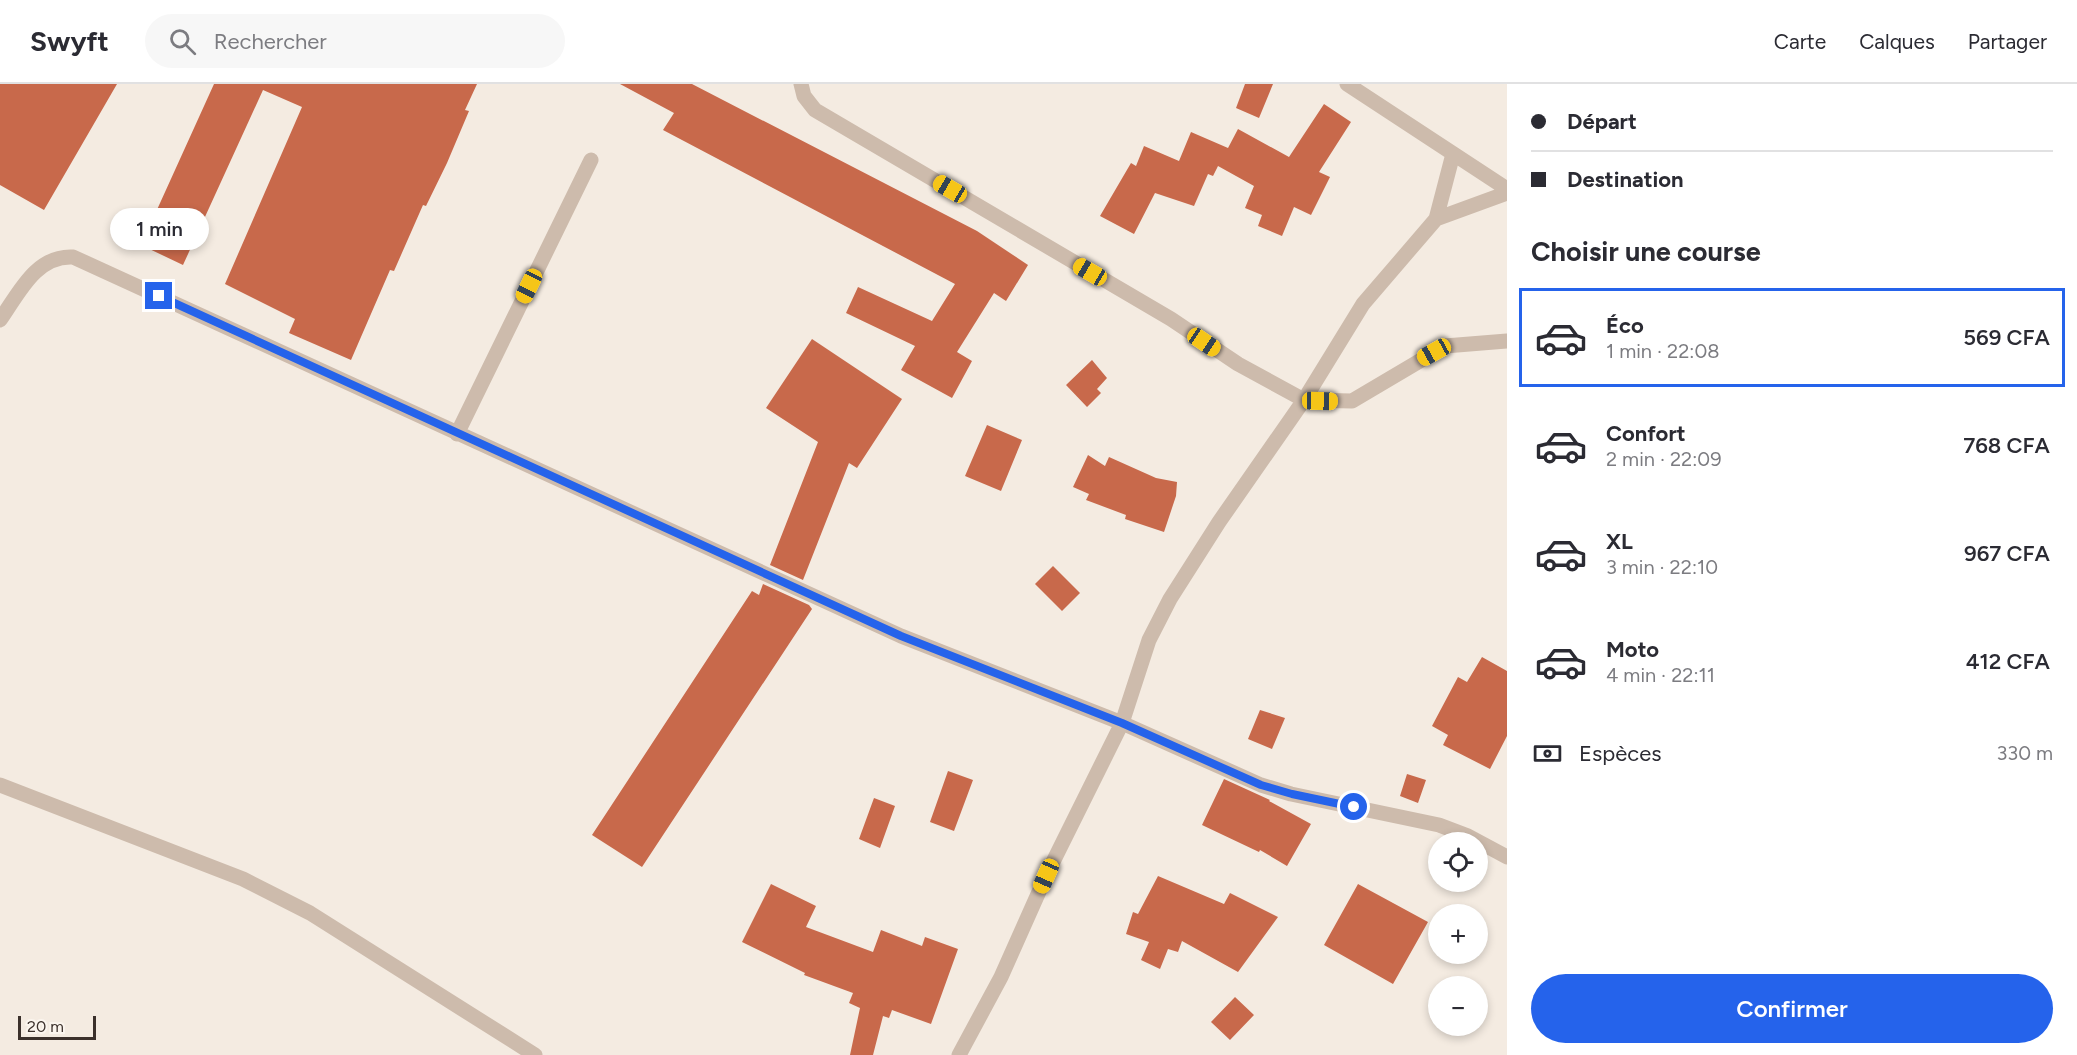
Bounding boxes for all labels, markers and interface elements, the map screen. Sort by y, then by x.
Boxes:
search box [145,14,565,68]
text: Swyft [30,24,109,58]
icon: search [166,25,199,58]
text: Rechercher [214,28,327,55]
text: Carte [1774,29,1826,54]
text: Calques [1859,29,1935,54]
text: Partager [1968,29,2047,54]
text: Départ [1567,108,1637,135]
text: Destination [1567,166,1684,193]
car [930,172,970,206]
callout: 1 min [110,209,208,251]
text: 1 min [136,217,183,241]
text: Choisir une course [1531,235,1761,268]
car [1070,255,1110,289]
car [513,266,545,306]
route end [145,282,172,309]
icon: car [1534,311,1588,365]
text: Éco [1606,312,1644,339]
car [1184,324,1224,360]
text: 569 CFA [1963,324,2050,351]
car [1414,335,1454,369]
text: 1 min · 22:08 [1606,339,1720,363]
car [1302,392,1338,410]
icon: car [1534,419,1588,473]
text: Confort [1606,420,1686,447]
text: 768 CFA [1963,432,2050,459]
text: 2 min · 22:09 [1606,447,1721,471]
icon: car [1534,527,1588,581]
text: XL [1606,528,1633,555]
text: 967 CFA [1964,540,2050,567]
text: 3 min · 22:10 [1606,555,1718,579]
icon: car [1534,635,1588,689]
text: Moto [1606,636,1659,663]
text: 412 CFA [1966,648,2050,675]
text: 4 min · 22:11 [1606,663,1715,687]
icon: cash [1531,737,1564,770]
text: Espèces [1579,740,1661,767]
text: 330 m [1996,741,2053,765]
route start [1340,793,1367,820]
map controls [1428,832,1488,1036]
button: locate [1428,832,1488,892]
car [1030,856,1062,896]
button: + [1428,904,1488,964]
button: Confirmer [1531,974,2053,1043]
button: − [1428,976,1488,1036]
scale bar [18,1013,96,1040]
text: 20 m [27,1017,64,1036]

